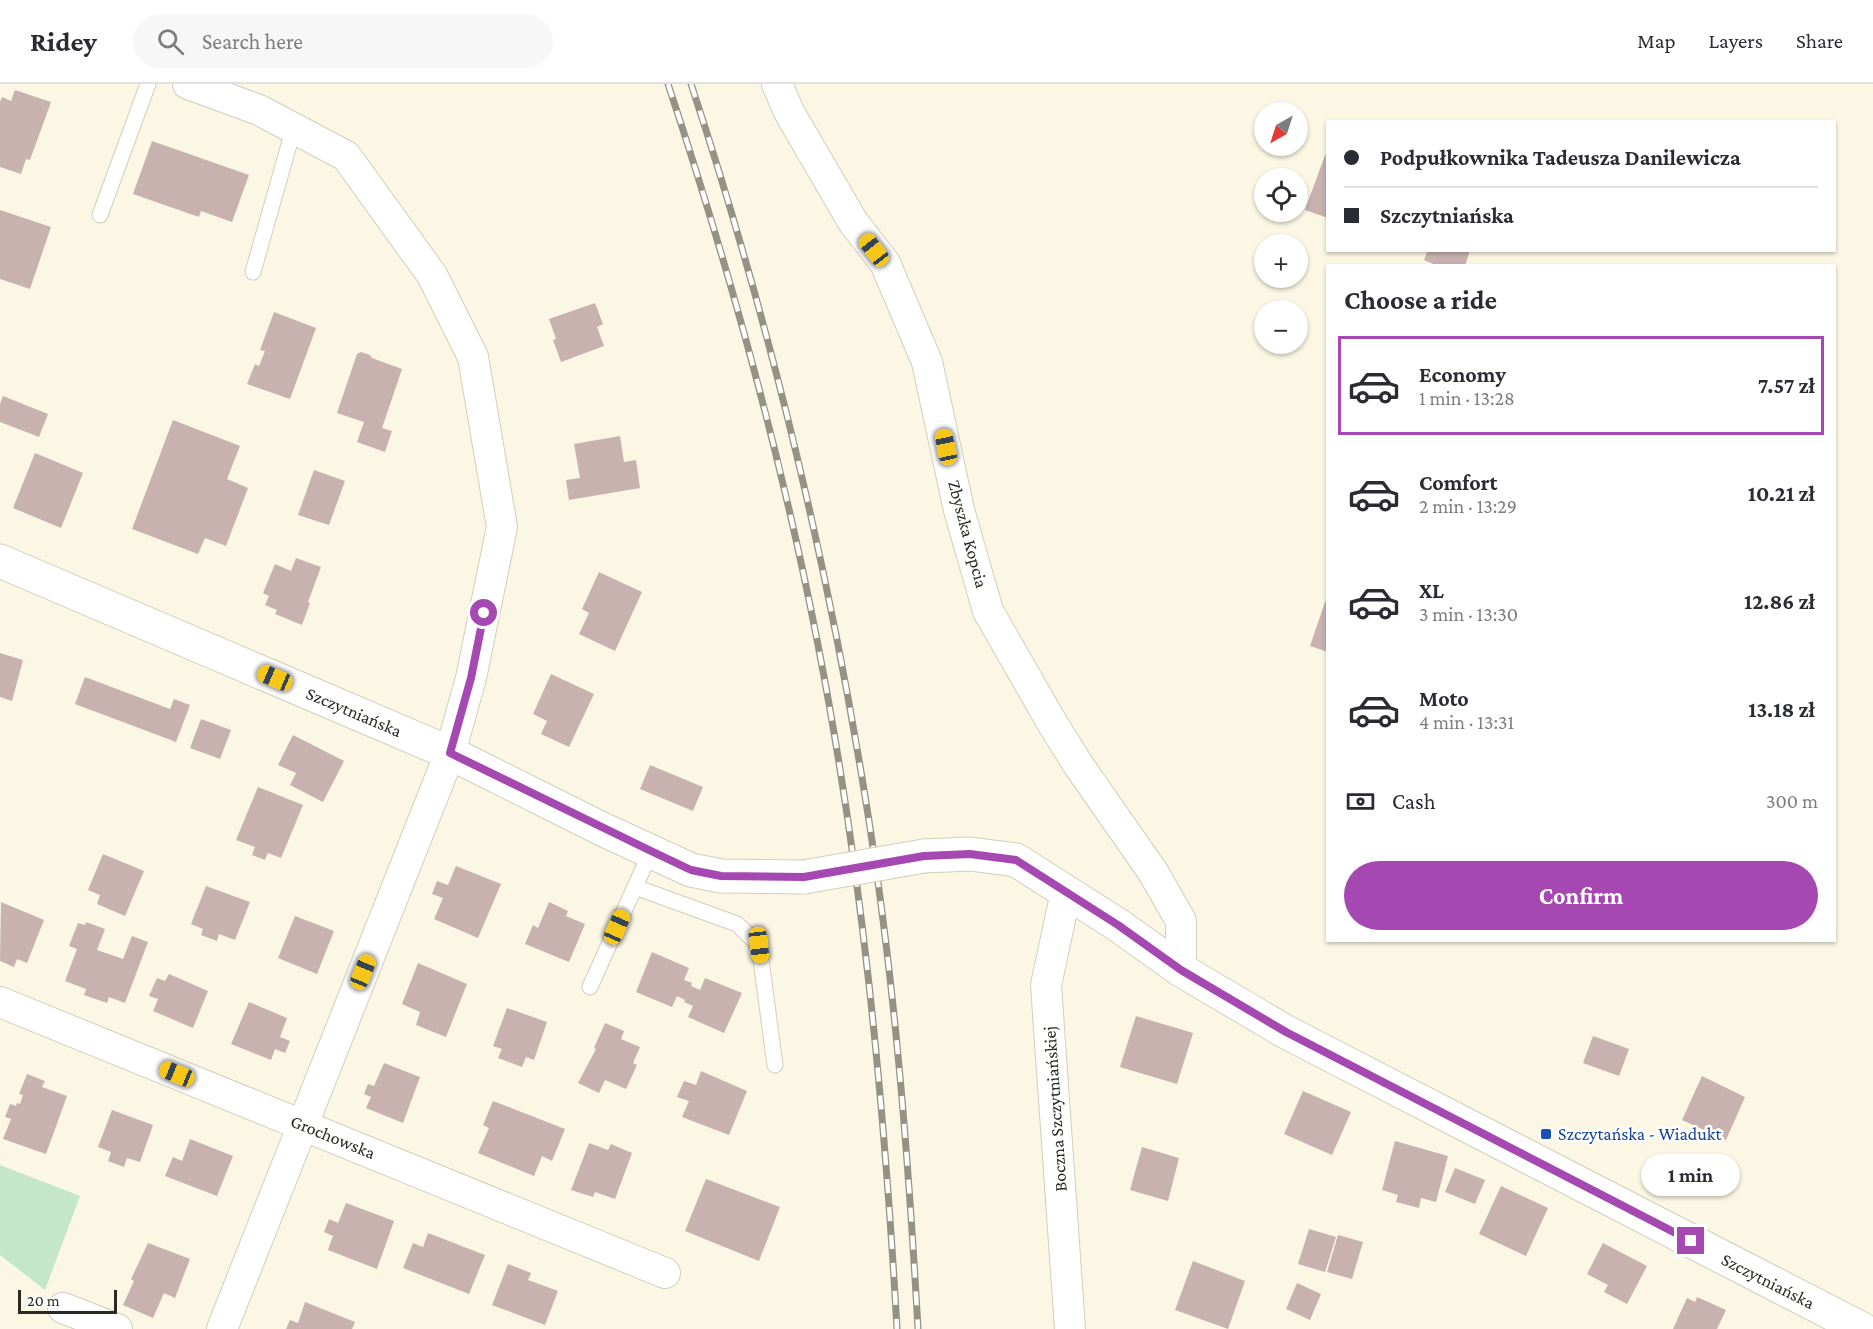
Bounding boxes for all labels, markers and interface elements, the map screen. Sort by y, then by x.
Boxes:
search box [133,14,553,68]
icon: search [154,25,187,58]
text: Ridey [30,26,97,57]
text: Search here [202,29,303,54]
text: Map [1637,29,1676,53]
text: Layers [1709,29,1763,53]
text: Share [1796,29,1843,53]
north arrow [1254,102,1308,156]
map controls [1254,102,1308,354]
text: Podpułkownika Tadeusza Danilewicza [1380,145,1741,170]
button: locate [1254,168,1308,222]
text: Szczytniańska [1380,203,1514,228]
car [856,230,892,270]
button: + [1254,234,1308,288]
text: Choose a ride [1344,285,1497,315]
button: − [1254,300,1308,354]
icon: car [1347,359,1401,413]
text: Economy [1419,362,1506,387]
text: 7.57 zł [1758,373,1815,398]
text: 1 min · 13:28 [1419,387,1515,409]
car [933,428,959,466]
icon: car [1347,467,1401,521]
text: Comfort [1419,470,1497,495]
street label: Zbyszka Kopcia [944,478,992,590]
text: 10.21 zł [1748,481,1815,506]
text: 2 min · 13:29 [1419,495,1517,517]
icon: car [1347,575,1401,629]
text: XL [1419,578,1444,603]
text: 12.86 zł [1744,589,1815,614]
route start [470,599,497,626]
text: 3 min · 13:30 [1419,603,1518,625]
car [255,663,295,693]
street label: Szczytniańska [303,683,405,741]
icon: car [1347,683,1401,737]
text: Moto [1419,686,1469,711]
text: 13.18 zł [1748,697,1815,722]
text: 4 min · 13:31 [1419,711,1514,733]
icon: cash [1344,785,1377,818]
text: Cash [1392,789,1436,814]
text: 300 m [1766,790,1818,812]
button: Confirm [1344,861,1818,930]
car [601,907,633,947]
car [748,926,770,964]
car [348,952,378,992]
street label: Boczna Szczytniańskiej [1039,1026,1072,1192]
car [157,1059,197,1089]
street label: Grochowska [288,1111,378,1163]
place label: Szczytańska - Wiadukt [1558,1124,1722,1144]
marker: Szczytańska - Wiadukt [1539,1127,1553,1141]
callout: 1 min [1642,1154,1740,1196]
text: 1 min [1668,1164,1713,1186]
route end [1677,1227,1704,1254]
street label: Szczytniańska [1718,1249,1818,1313]
scale bar [18,1287,117,1314]
text: 20 m [27,1292,60,1309]

